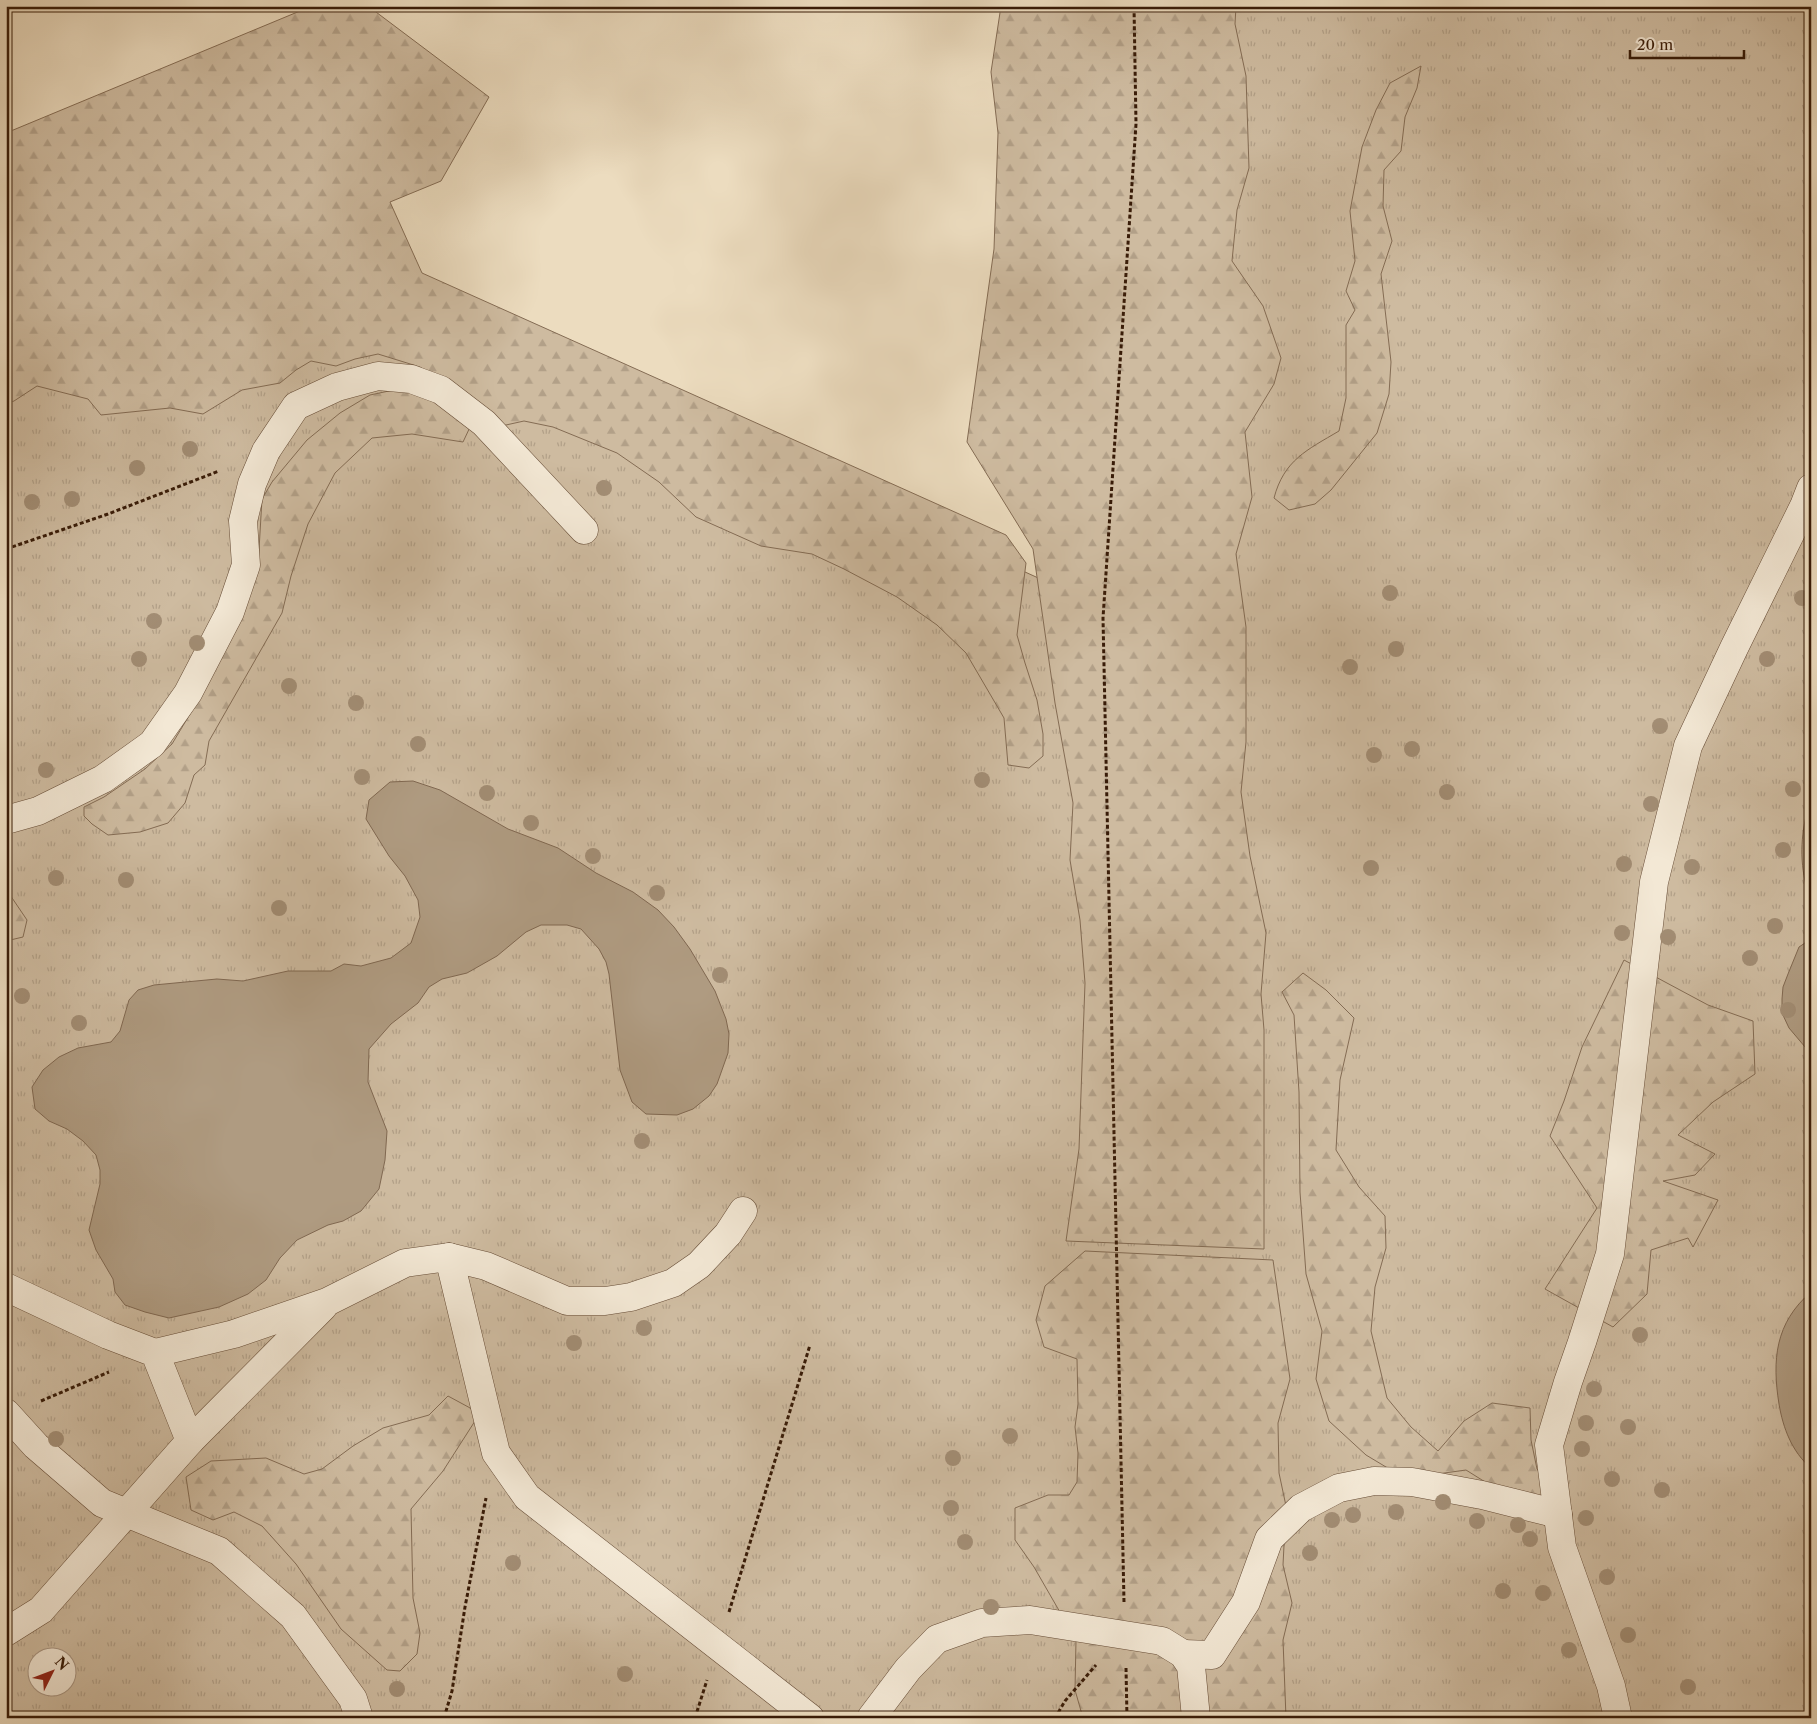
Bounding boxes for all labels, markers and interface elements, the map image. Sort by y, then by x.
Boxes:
scale bar [1630,28,1743,60]
text: 20 m [1637,35,1673,54]
north arrow [28,1646,78,1696]
text: N [51,1653,72,1674]

